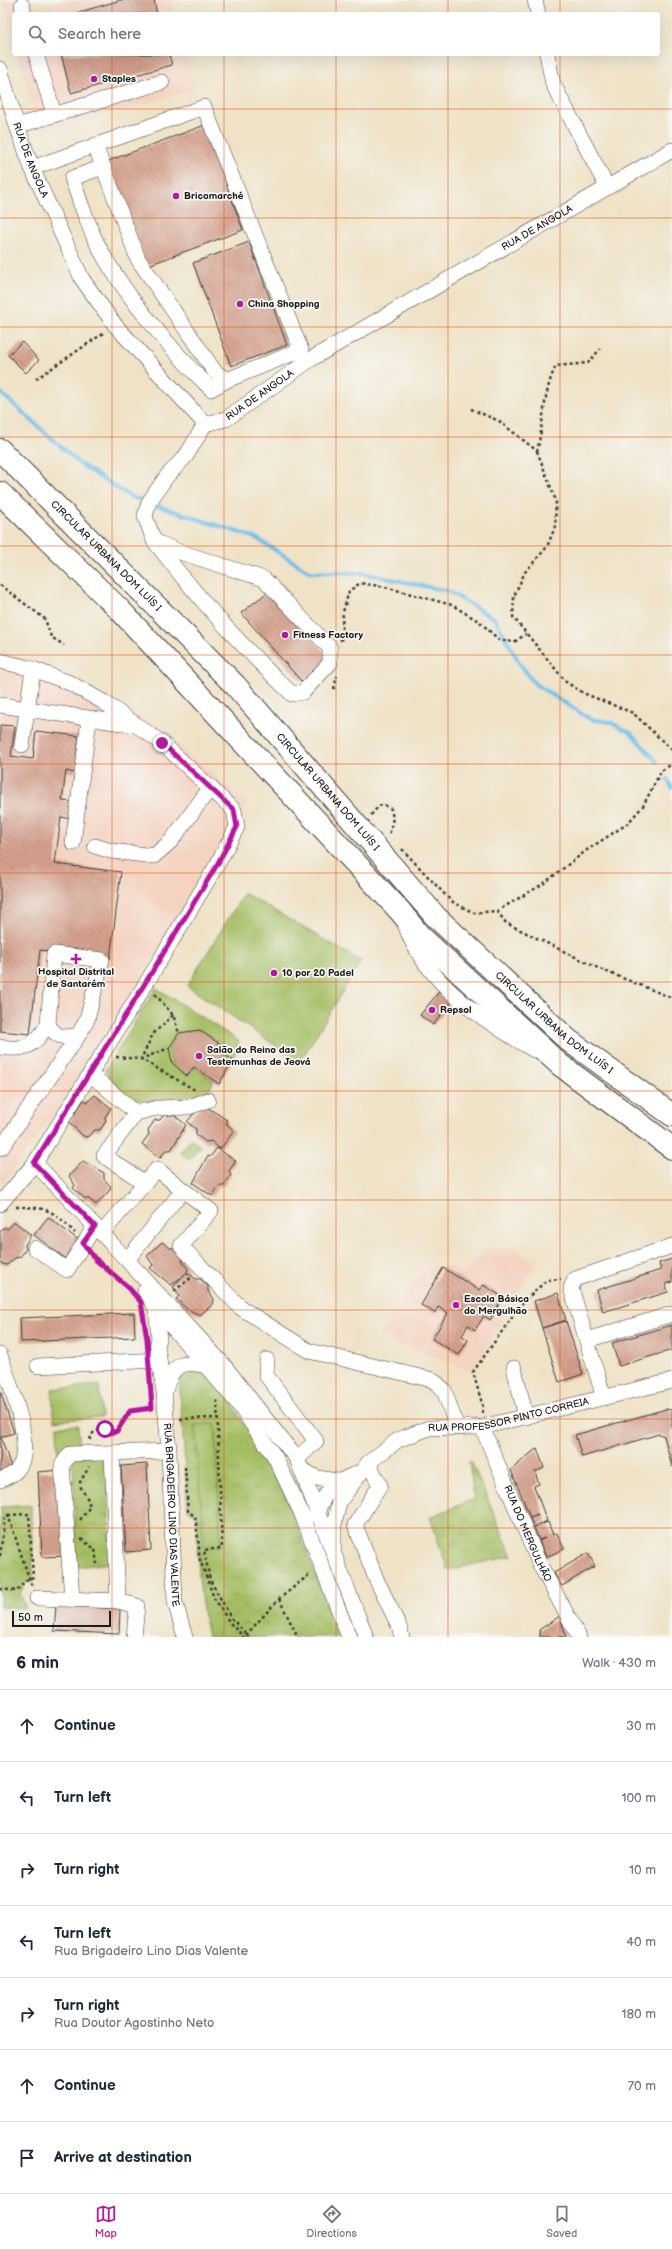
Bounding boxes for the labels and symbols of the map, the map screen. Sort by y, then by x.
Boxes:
place label: Staples [102,73,136,85]
marker: Staples [89,74,99,84]
street label: RUA DE ANGOLA [10,121,51,200]
place label: Bricomarché [184,190,244,202]
marker: Bricomarché [171,191,181,201]
street label: RUA DE ANGOLA [499,202,576,253]
place label: China Shopping [248,298,320,310]
marker: China Shopping [235,299,245,309]
street label: RUA DE ANGOLA [224,367,297,423]
street label: CIRCULAR URBANA DOM LUÍS I [48,498,164,614]
place label: Fitness Factory [293,629,363,641]
marker: Fitness Factory [280,630,290,640]
street label: CIRCULAR URBANA DOM LUÍS I [274,731,382,853]
route end [153,734,171,752]
marker: Hospital Distrital de Santarém [70,953,82,965]
place label: Hospital Distrital de Santarém [38,966,114,990]
place label: 10 por 20 Padel [282,967,354,979]
marker: 10 por 20 Padel [269,968,279,978]
street label: CIRCULAR URBANA DOM LUÍS I [493,969,615,1076]
place label: Repsol [440,1004,471,1016]
marker: Repsol [427,1005,437,1015]
place label: Salão do Reino das Testemunhas de Jeová [207,1044,311,1068]
marker: Salão do Reino das Testemunhas de Jeová [194,1051,204,1061]
place label: Escola Básica do Mergulhão [464,1293,529,1317]
marker: Escola Básica do Mergulhão [451,1300,461,1310]
street label: RUA PROFESSOR PINTO CORREIA [428,1395,591,1434]
route start [96,1420,114,1438]
street label: RUA BRIGADEIRO LINO DIAS VALENTE [161,1423,182,1608]
street label: RUA DO MERGULHÃO [501,1484,554,1584]
scale bar [12,1609,111,1628]

